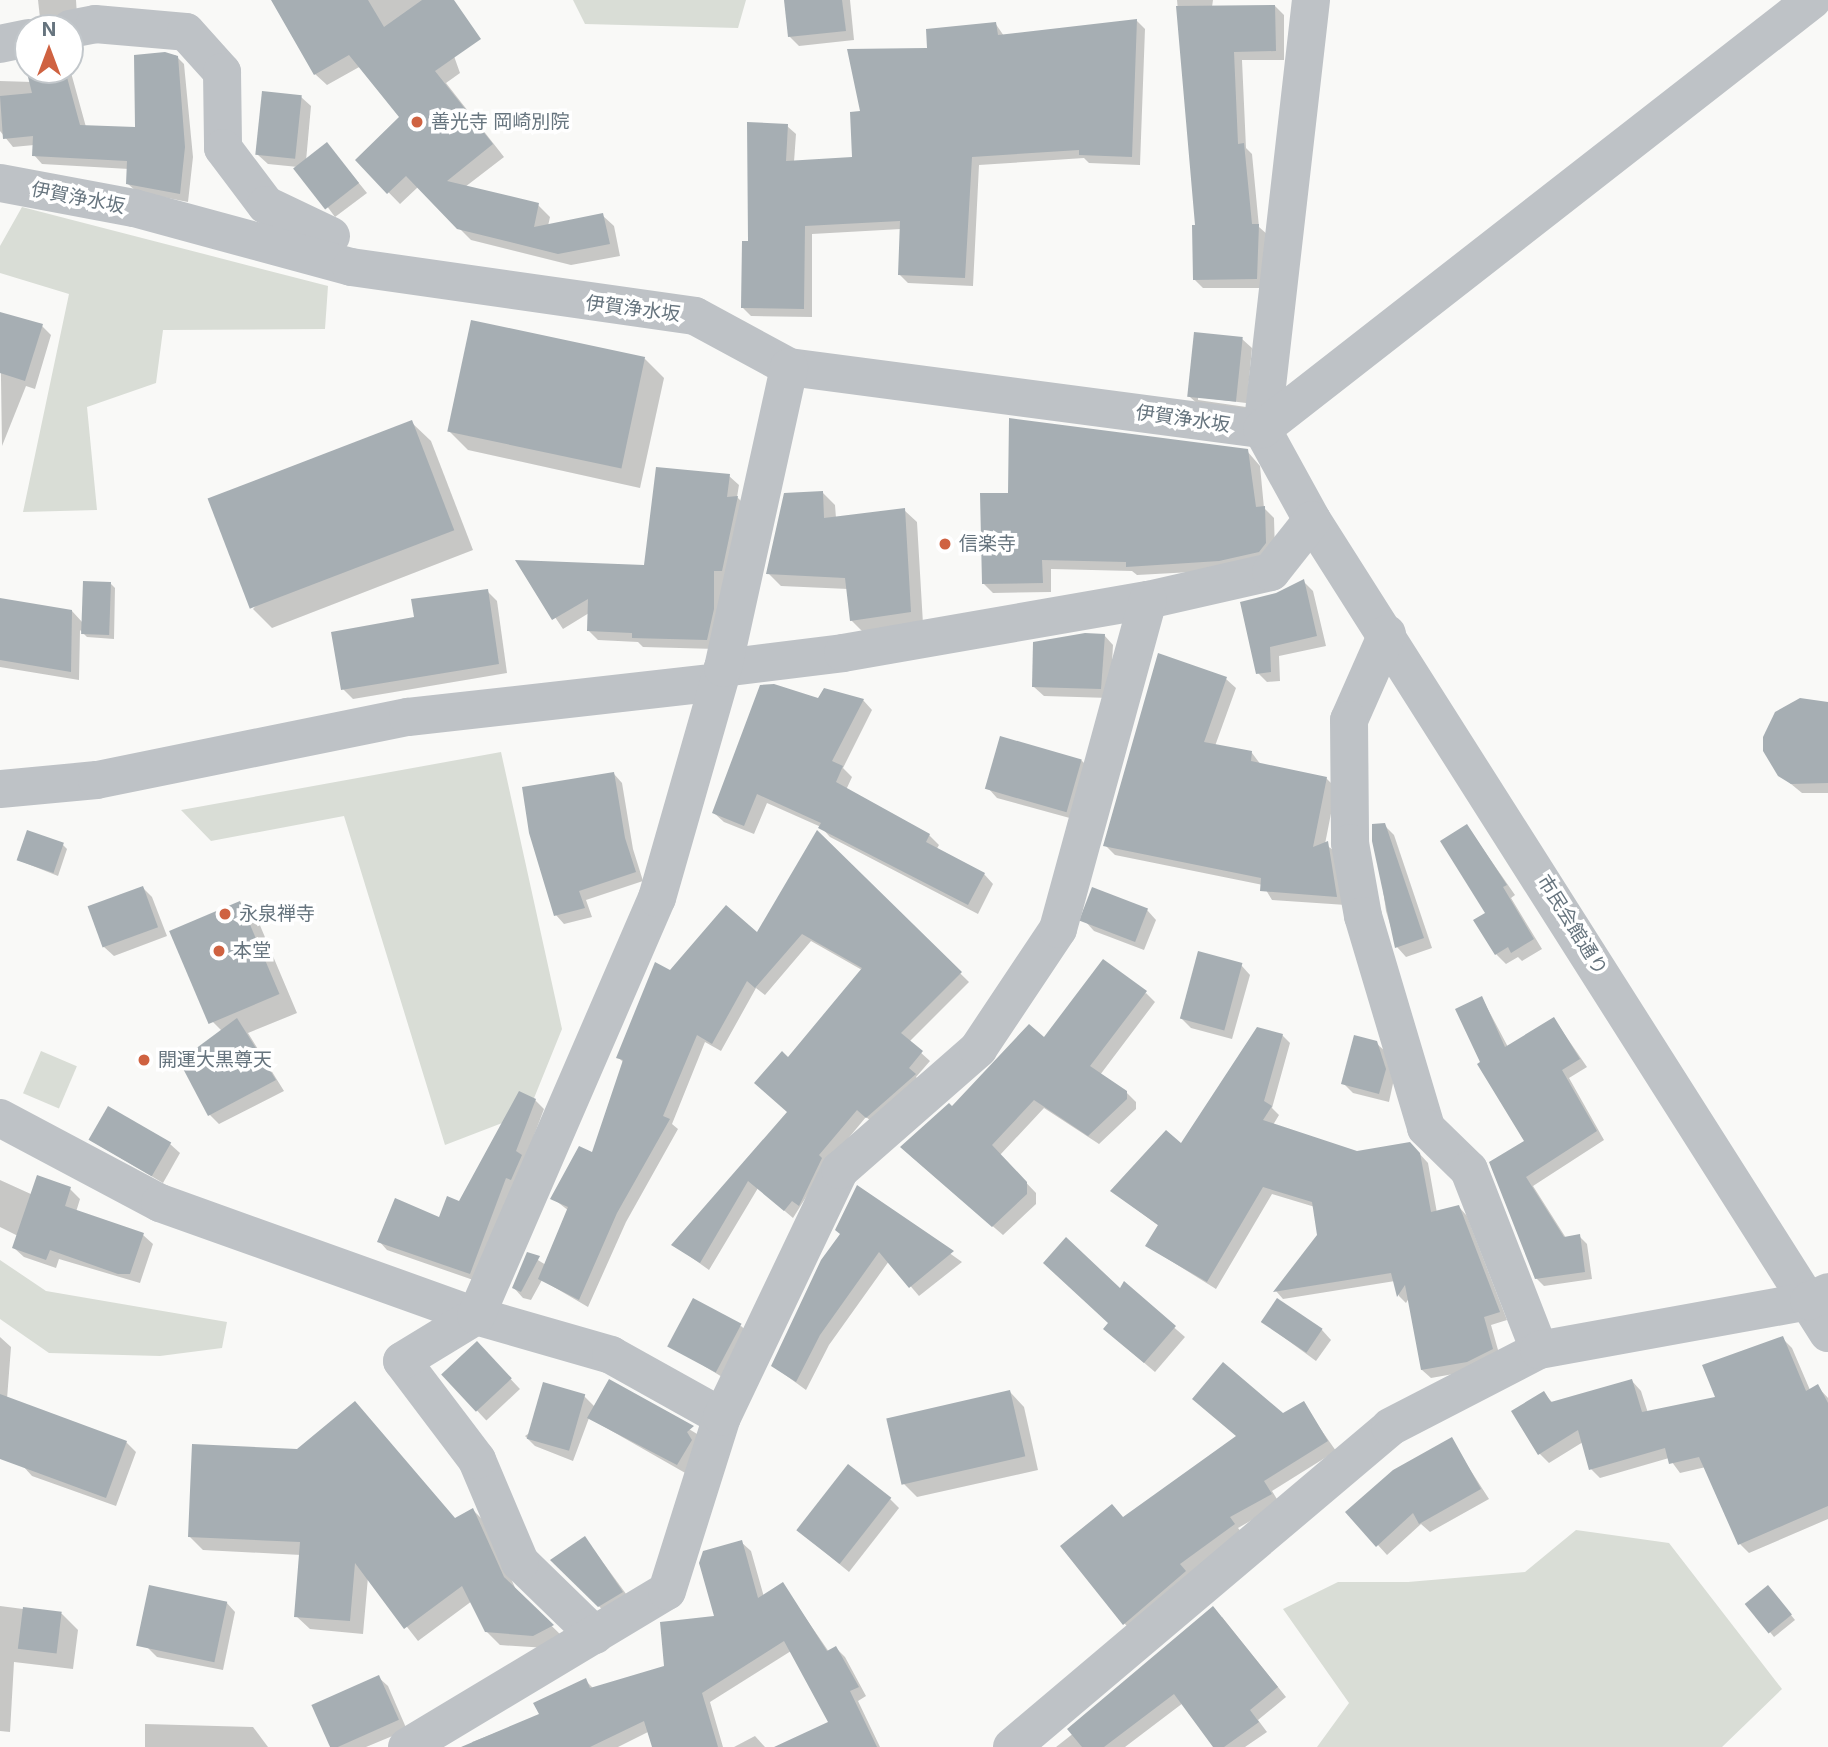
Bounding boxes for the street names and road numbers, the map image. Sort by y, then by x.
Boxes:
street label: 伊賀浄水坂 [29,178,127,218]
street label: 伊賀浄水坂 [584,292,682,326]
street label: 伊賀浄水坂 [1134,401,1232,437]
street label: 市民会館通り [1532,871,1612,979]

